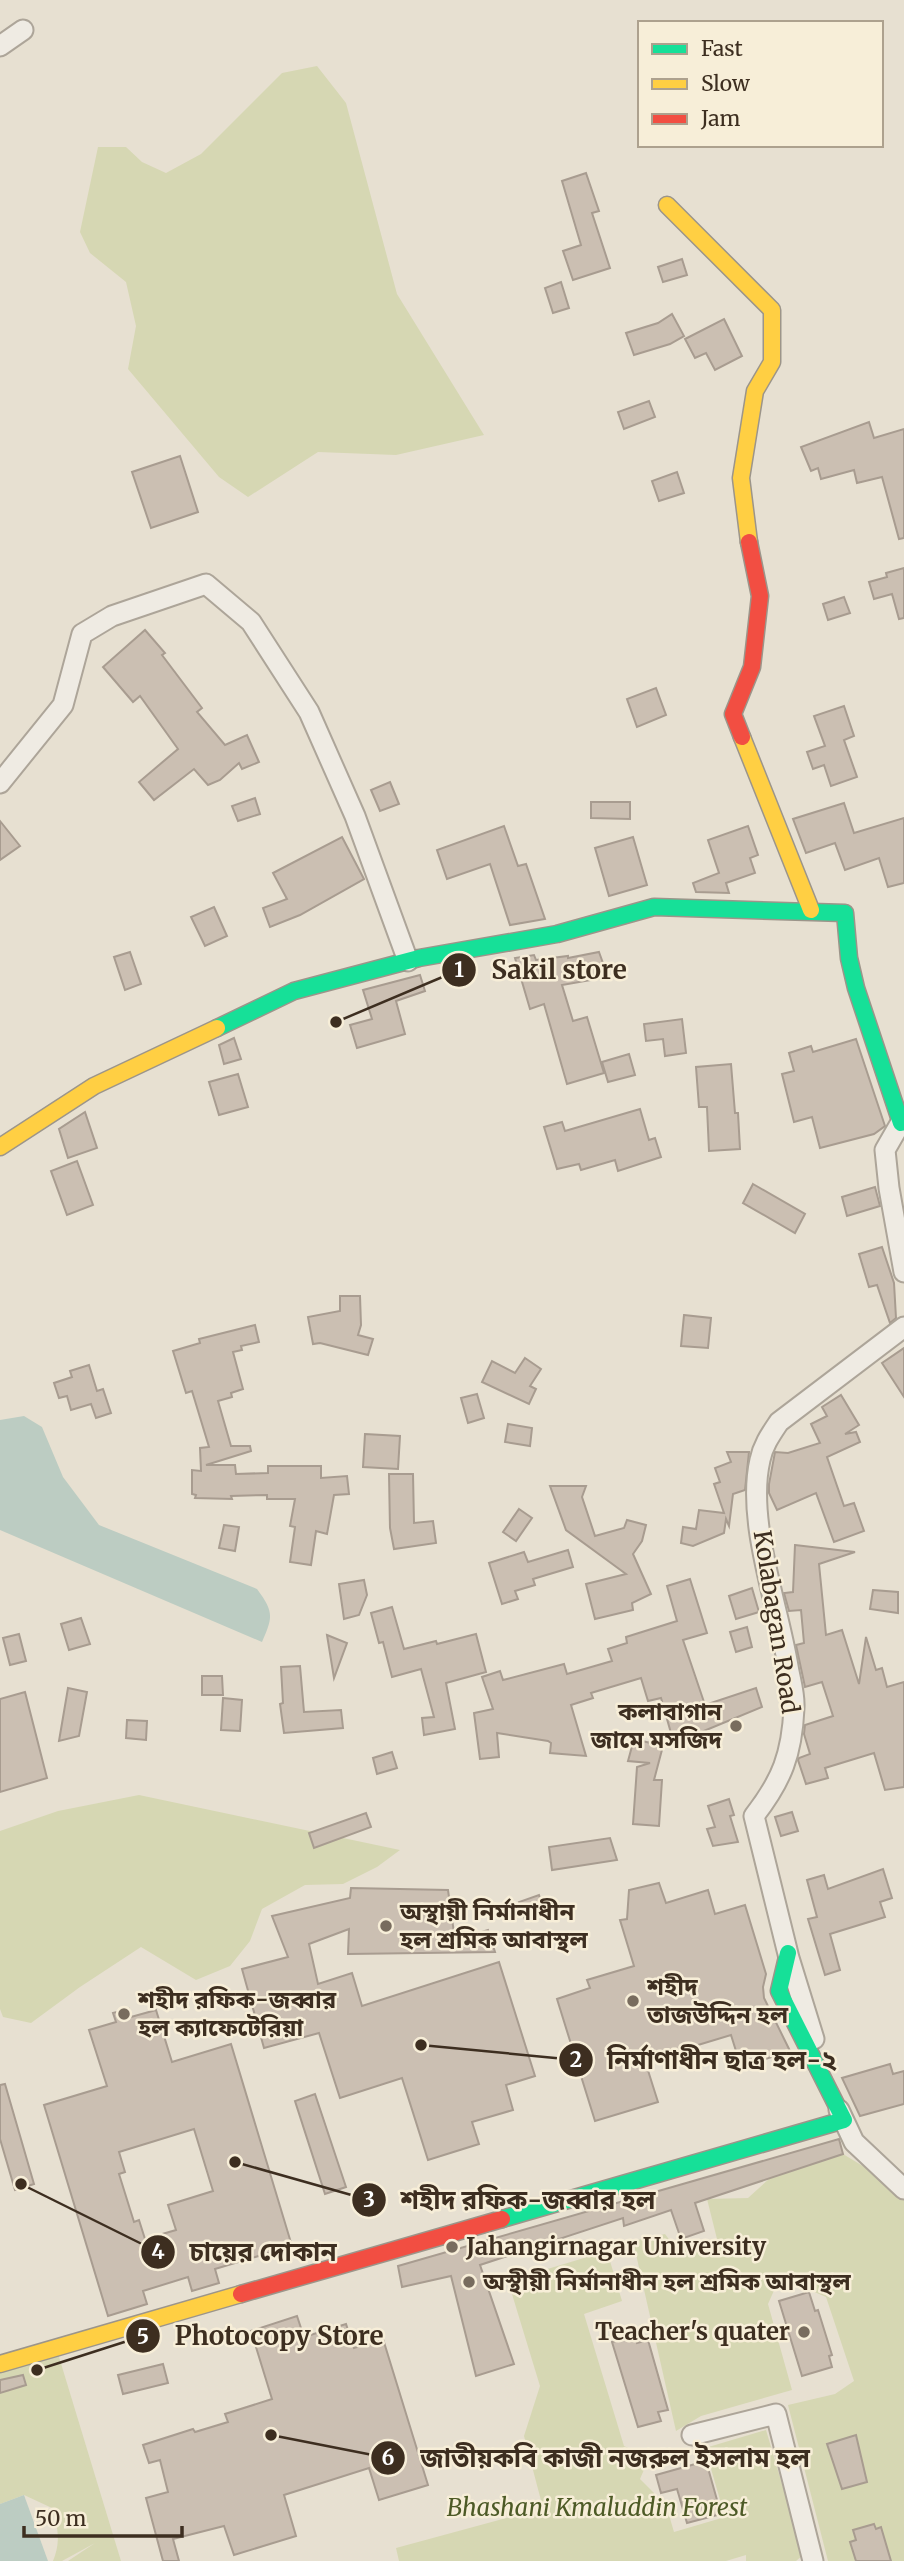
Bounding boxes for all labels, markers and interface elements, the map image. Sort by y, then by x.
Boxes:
legend [638,21,883,147]
text: Fast [701,35,743,62]
text: Slow [701,70,750,97]
text: Jam [700,105,740,132]
callout: Sakil store [442,946,641,993]
text: Sakil store [491,953,627,986]
text: 1 [454,956,464,983]
street label: Kolabagan Road [747,1528,806,1716]
place label: কলাবাগান জামে মসজিদ [590,1696,723,1755]
marker: কলাবাগান জামে মসজিদ [728,1718,744,1734]
place label: অস্থায়ী নির্মানাধীন হল শ্রমিক আবাস্থল [399,1896,588,1955]
marker: অস্থায়ী নির্মানাধীন হল শ্রমিক আবাস্থল [378,1918,394,1934]
place label: শহীদ তাজউদ্দিন হল [646,1971,789,2030]
place label: শহীদ রফিক-জব্বার হল ক্যাফেটেরিয়া [137,1984,337,2043]
marker: শহীদ তাজউদ্দিন হল [625,1993,641,2009]
marker: শহীদ রফিক-জব্বার হল ক্যাফেটেরিয়া [116,2006,132,2022]
callout: নির্মাণাধীন ছাত্র হল-২ [558,2036,851,2083]
text: নির্মাণাধীন ছাত্র হল-২ [606,2043,837,2076]
text: 2 [570,2046,582,2073]
callout: শহীদ রফিক-জব্বার হল [351,2176,669,2223]
text: শহীদ রফিক-জব্বার হল [400,2183,656,2216]
text: 3 [363,2186,375,2213]
callout: চায়ের দোকান [140,2229,350,2276]
place label: Jahangirnagar University [465,2231,767,2262]
text: চায়ের দোকান [188,2235,337,2268]
text: 4 [151,2238,165,2265]
marker: Jahangirnagar University [444,2239,460,2255]
place label: অস্থীয়ী নির্মানাধীন হল শ্রমিক আবাস্থল [482,2266,851,2297]
marker: অস্থীয়ী নির্মানাধীন হল শ্রমিক আবাস্থল [461,2274,477,2290]
callout: Photocopy Store [126,2313,398,2360]
place label: Teacher's quater [595,2316,790,2347]
text: Photocopy Store [175,2319,383,2352]
text: 5 [137,2323,149,2350]
marker: Teacher's quater [796,2324,812,2340]
callout: জাতীয়কবি কাজী নজরুল ইসলাম হল [371,2434,823,2481]
text: জাতীয়কবি কাজী নজরুল ইসলাম হল [419,2441,810,2474]
text: 6 [382,2444,395,2471]
park label: Bhashani Kmaluddin Forest [447,2492,748,2523]
scale bar [24,2494,182,2538]
text: 50 m [35,2505,86,2532]

